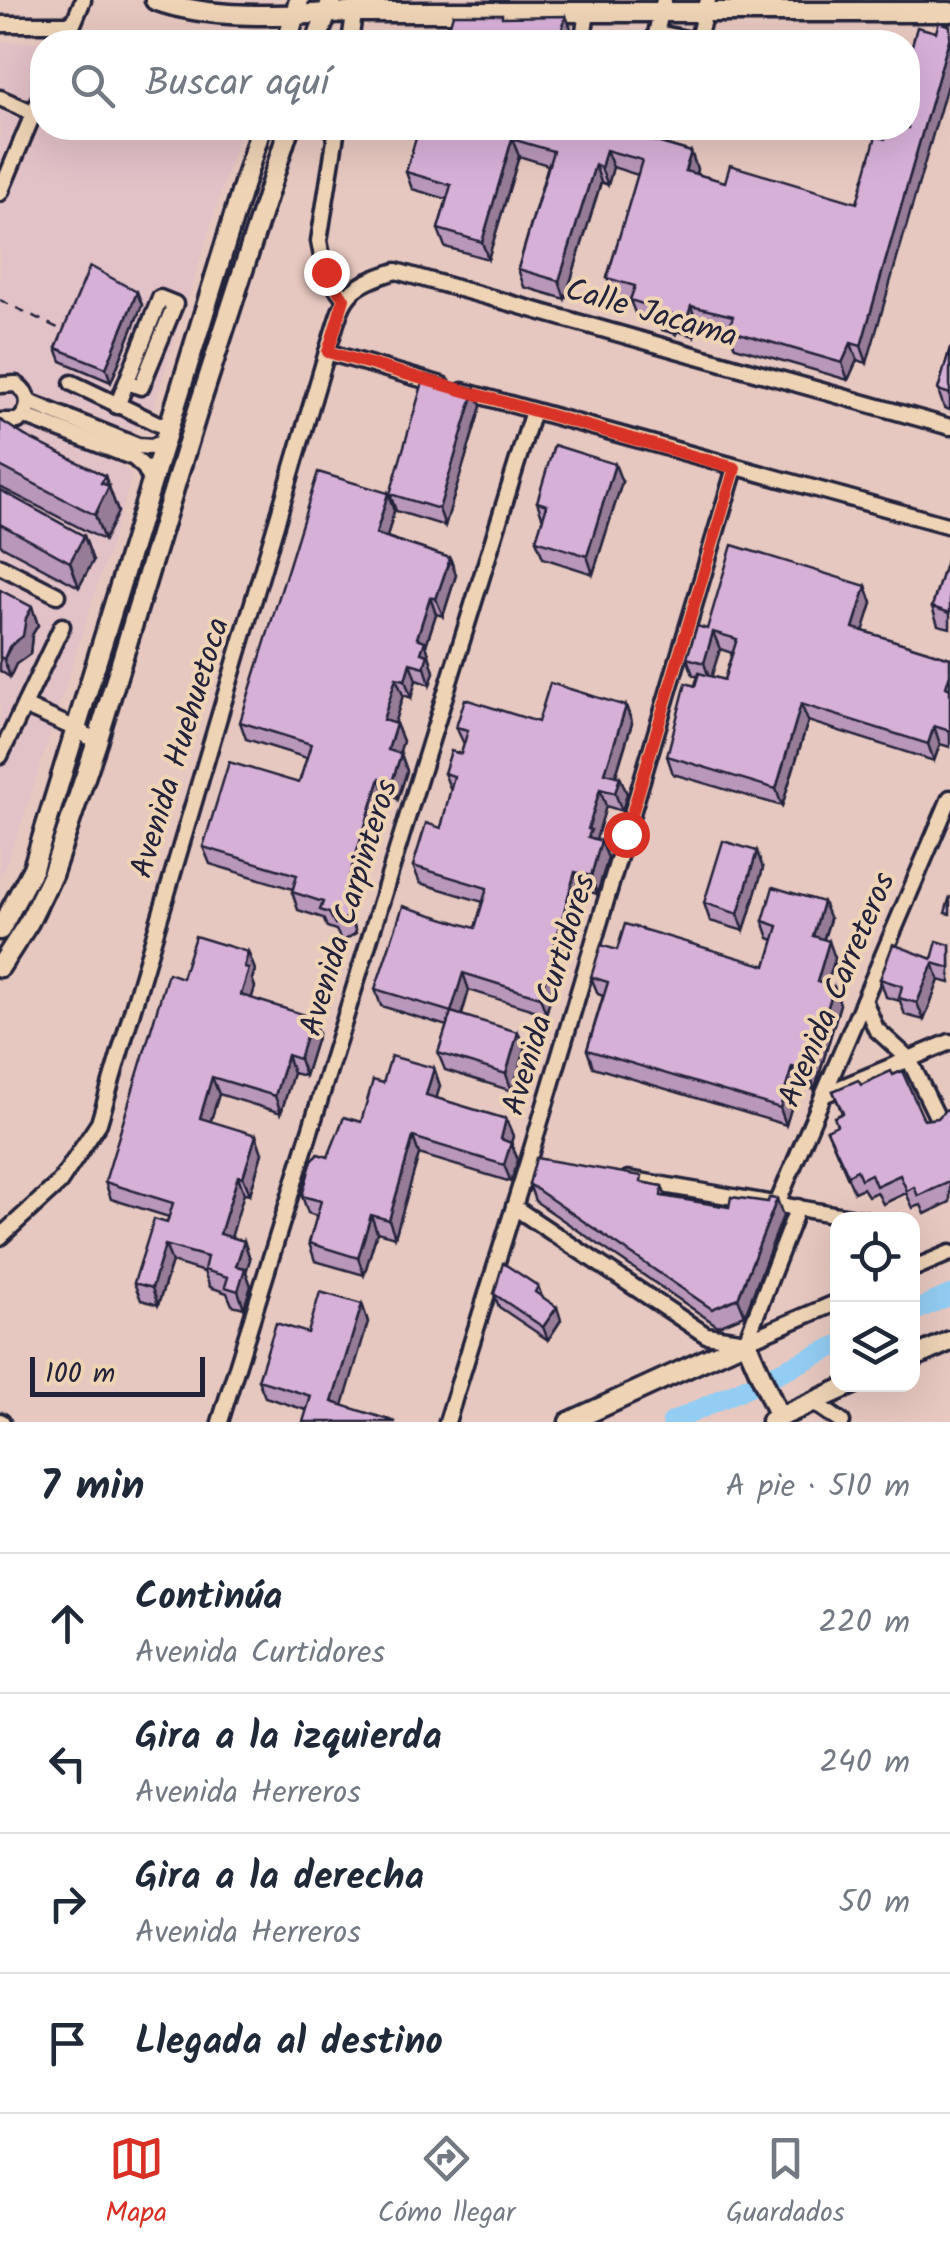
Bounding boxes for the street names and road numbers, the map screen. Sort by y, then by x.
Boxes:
street label: Calle Jacama [559,265,743,363]
street label: Avenida Huehuetoca [117,611,245,885]
street label: Avenida Carpinteros [287,773,413,1043]
street label: Avenida Carreteros [765,864,911,1116]
street label: Avenida Curtidores [489,868,611,1122]

